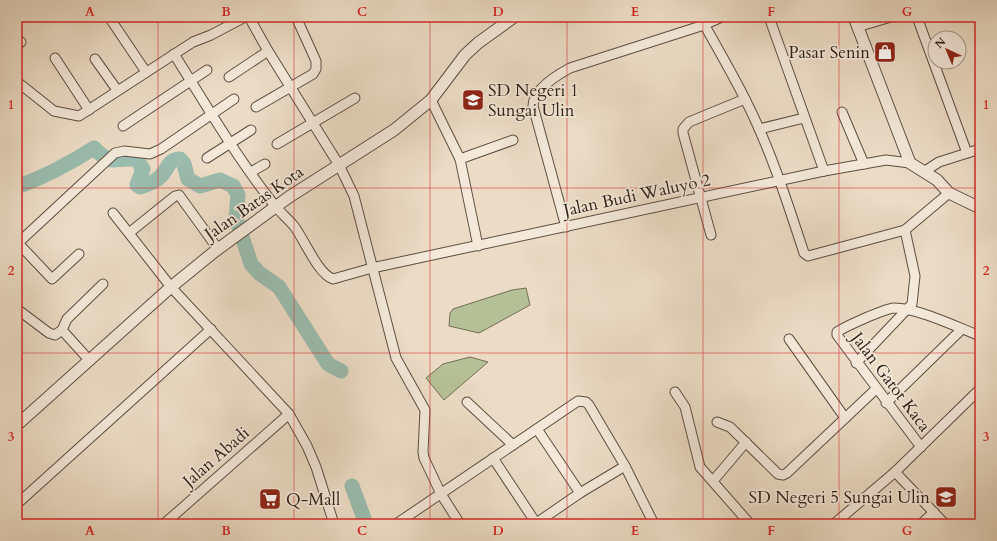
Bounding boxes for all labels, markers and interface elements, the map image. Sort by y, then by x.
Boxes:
text: A [85,3,95,21]
text: B [221,3,231,21]
text: C [357,3,367,21]
text: D [492,3,504,21]
text: E [631,3,639,21]
text: F [767,3,775,21]
text: G [902,3,913,21]
north arrow [927,30,967,70]
text: N [932,34,949,52]
shop icon: Pasar Senin [872,39,898,65]
place label: Pasar Senin [788,41,870,64]
place label: SD Negeri 1 Sungai Ulin [488,79,579,122]
school or university icon: SD Negeri 1 Sungai Ulin [460,87,486,113]
text: 1 [8,96,14,114]
text: 1 [983,96,989,114]
street label: Jalan Batas Kota [198,160,308,247]
street label: Jalan Budi Waluyo 2 [559,168,713,222]
text: 2 [8,262,15,280]
text: 2 [983,262,990,280]
street label: Jalan Gatot Kaca [844,325,937,437]
street label: Jalan Abadi [175,421,254,494]
text: 3 [8,428,15,446]
text: 3 [983,428,990,446]
school or university icon: SD Negeri 5 Sungai Ulin [933,484,959,510]
supermarket icon: Q-Mall [257,486,283,512]
place label: SD Negeri 5 Sungai Ulin [748,486,930,509]
place label: Q-Mall [286,488,341,511]
text: A [85,522,95,540]
text: B [221,522,231,540]
text: C [357,522,367,540]
text: D [492,522,504,540]
text: E [631,522,639,540]
text: F [767,522,775,540]
text: G [902,522,913,540]

